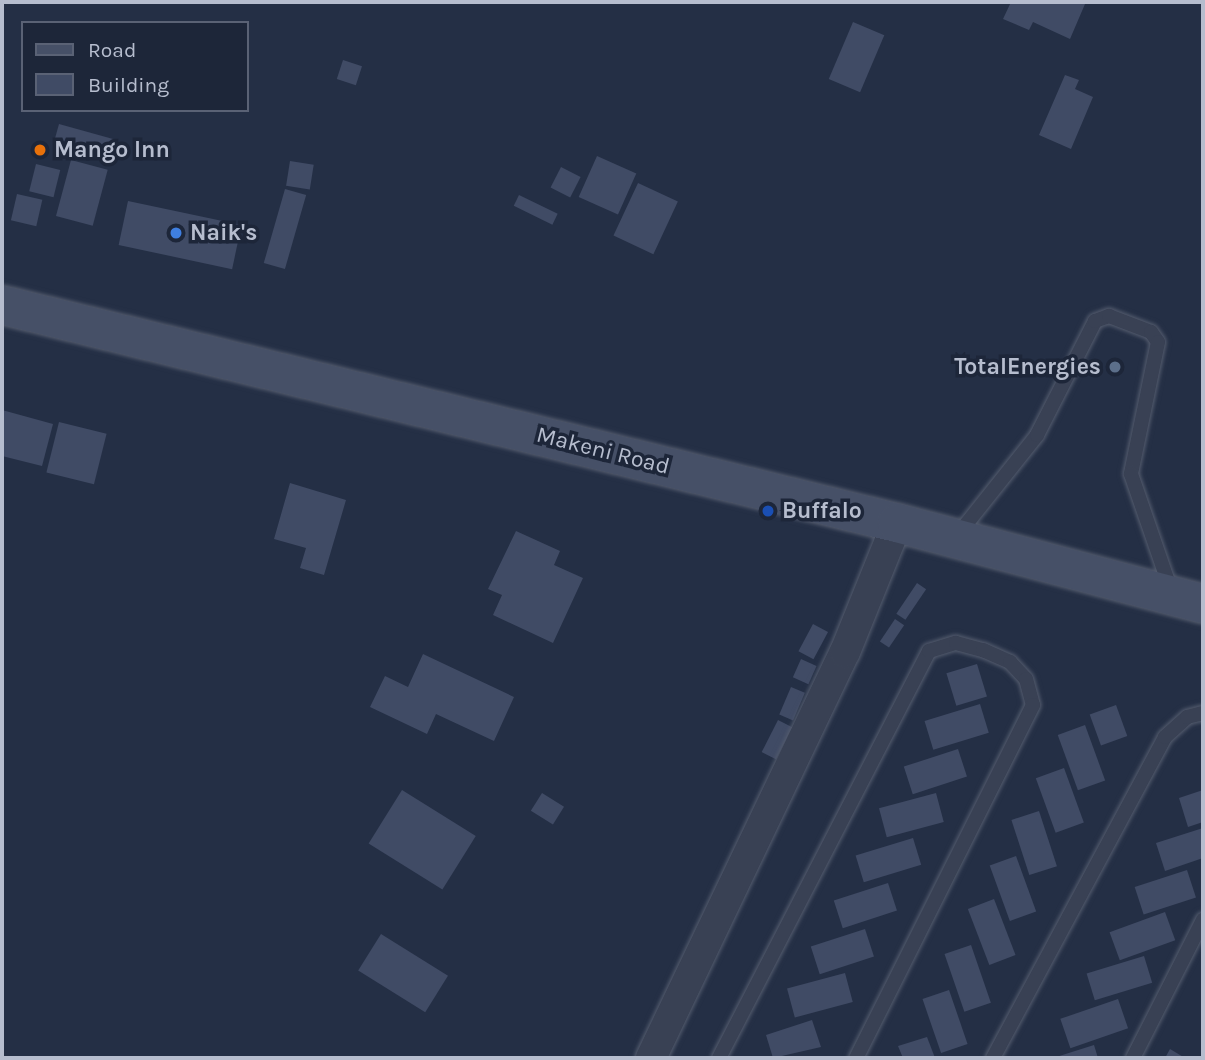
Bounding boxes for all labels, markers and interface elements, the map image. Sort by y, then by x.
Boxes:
legend [21,21,248,112]
text: Road [88,38,136,62]
text: Building [88,73,169,97]
place label: Mango Inn [54,136,170,164]
marker: Mango Inn [32,142,48,158]
place label: Naik's [190,219,257,247]
marker: Naik's [168,225,184,241]
place label: TotalEnergies [954,353,1101,381]
marker: TotalEnergies [1107,359,1123,375]
street label: Makeni Road [534,421,672,481]
place label: Buffalo [782,497,862,525]
marker: Buffalo [760,503,776,519]

